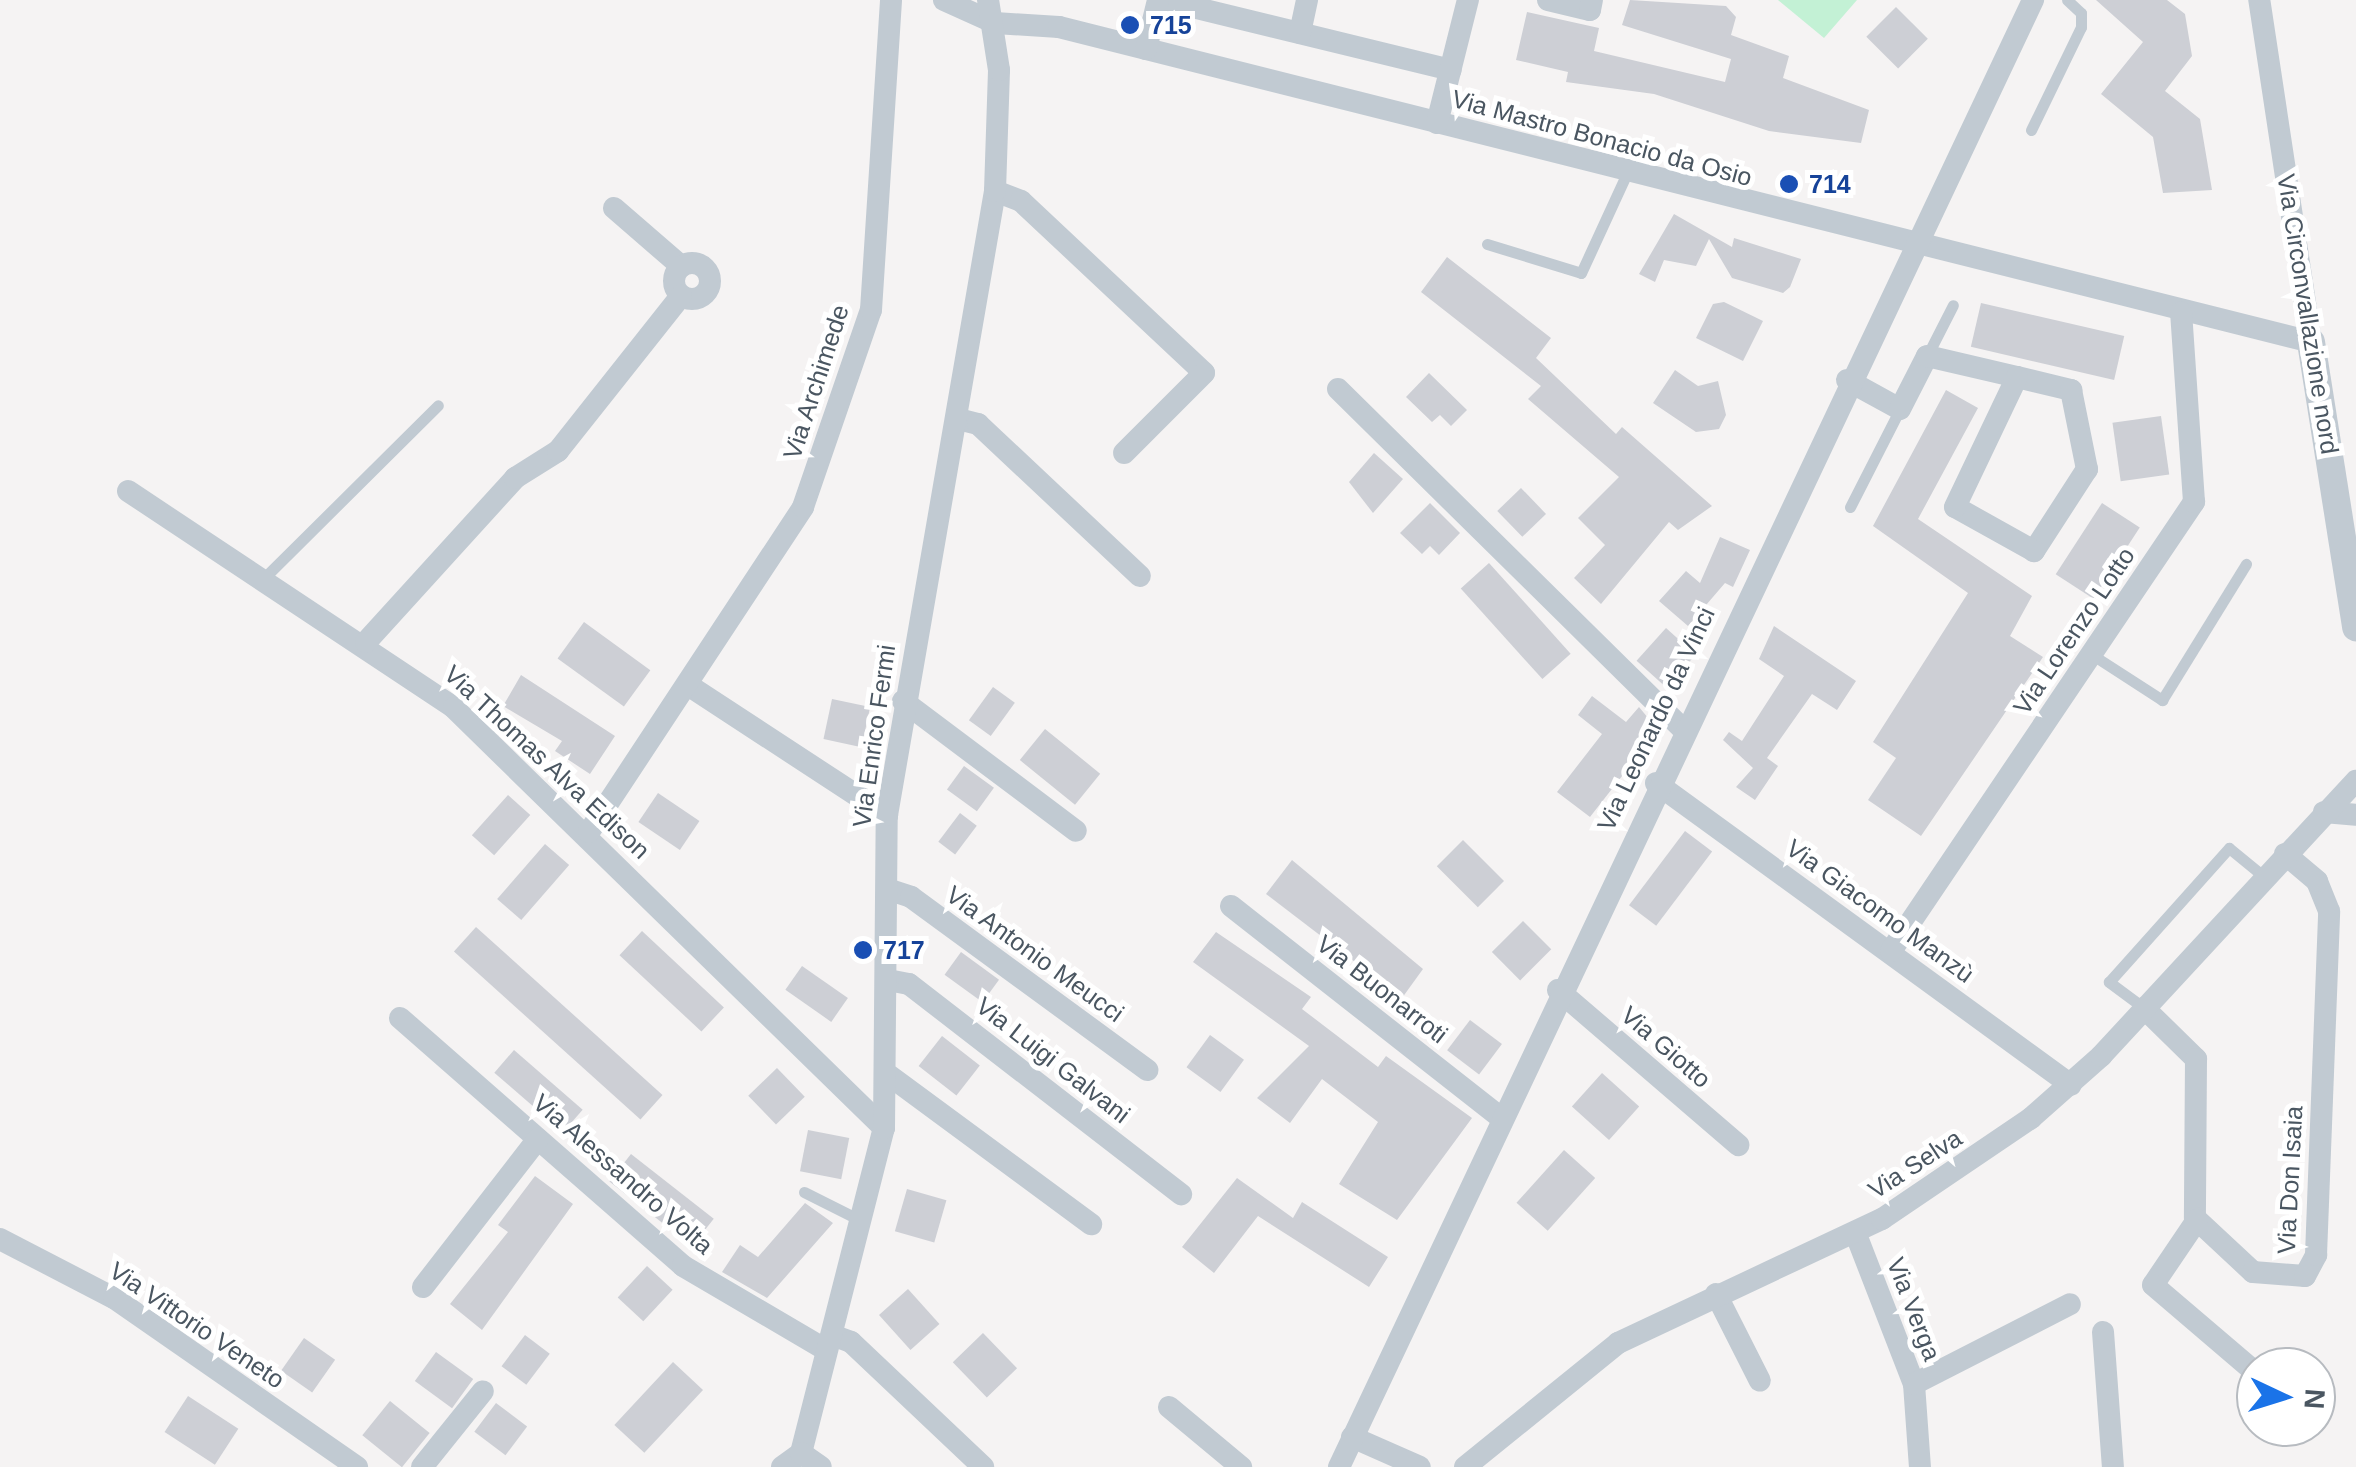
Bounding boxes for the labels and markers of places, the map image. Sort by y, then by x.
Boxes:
place label: 715 [1150,10,1192,40]
marker: 715 [1119,14,1141,36]
place label: 714 [1809,169,1851,199]
marker: 714 [1778,173,1800,195]
place label: 717 [883,935,925,965]
marker: 717 [852,939,874,961]

